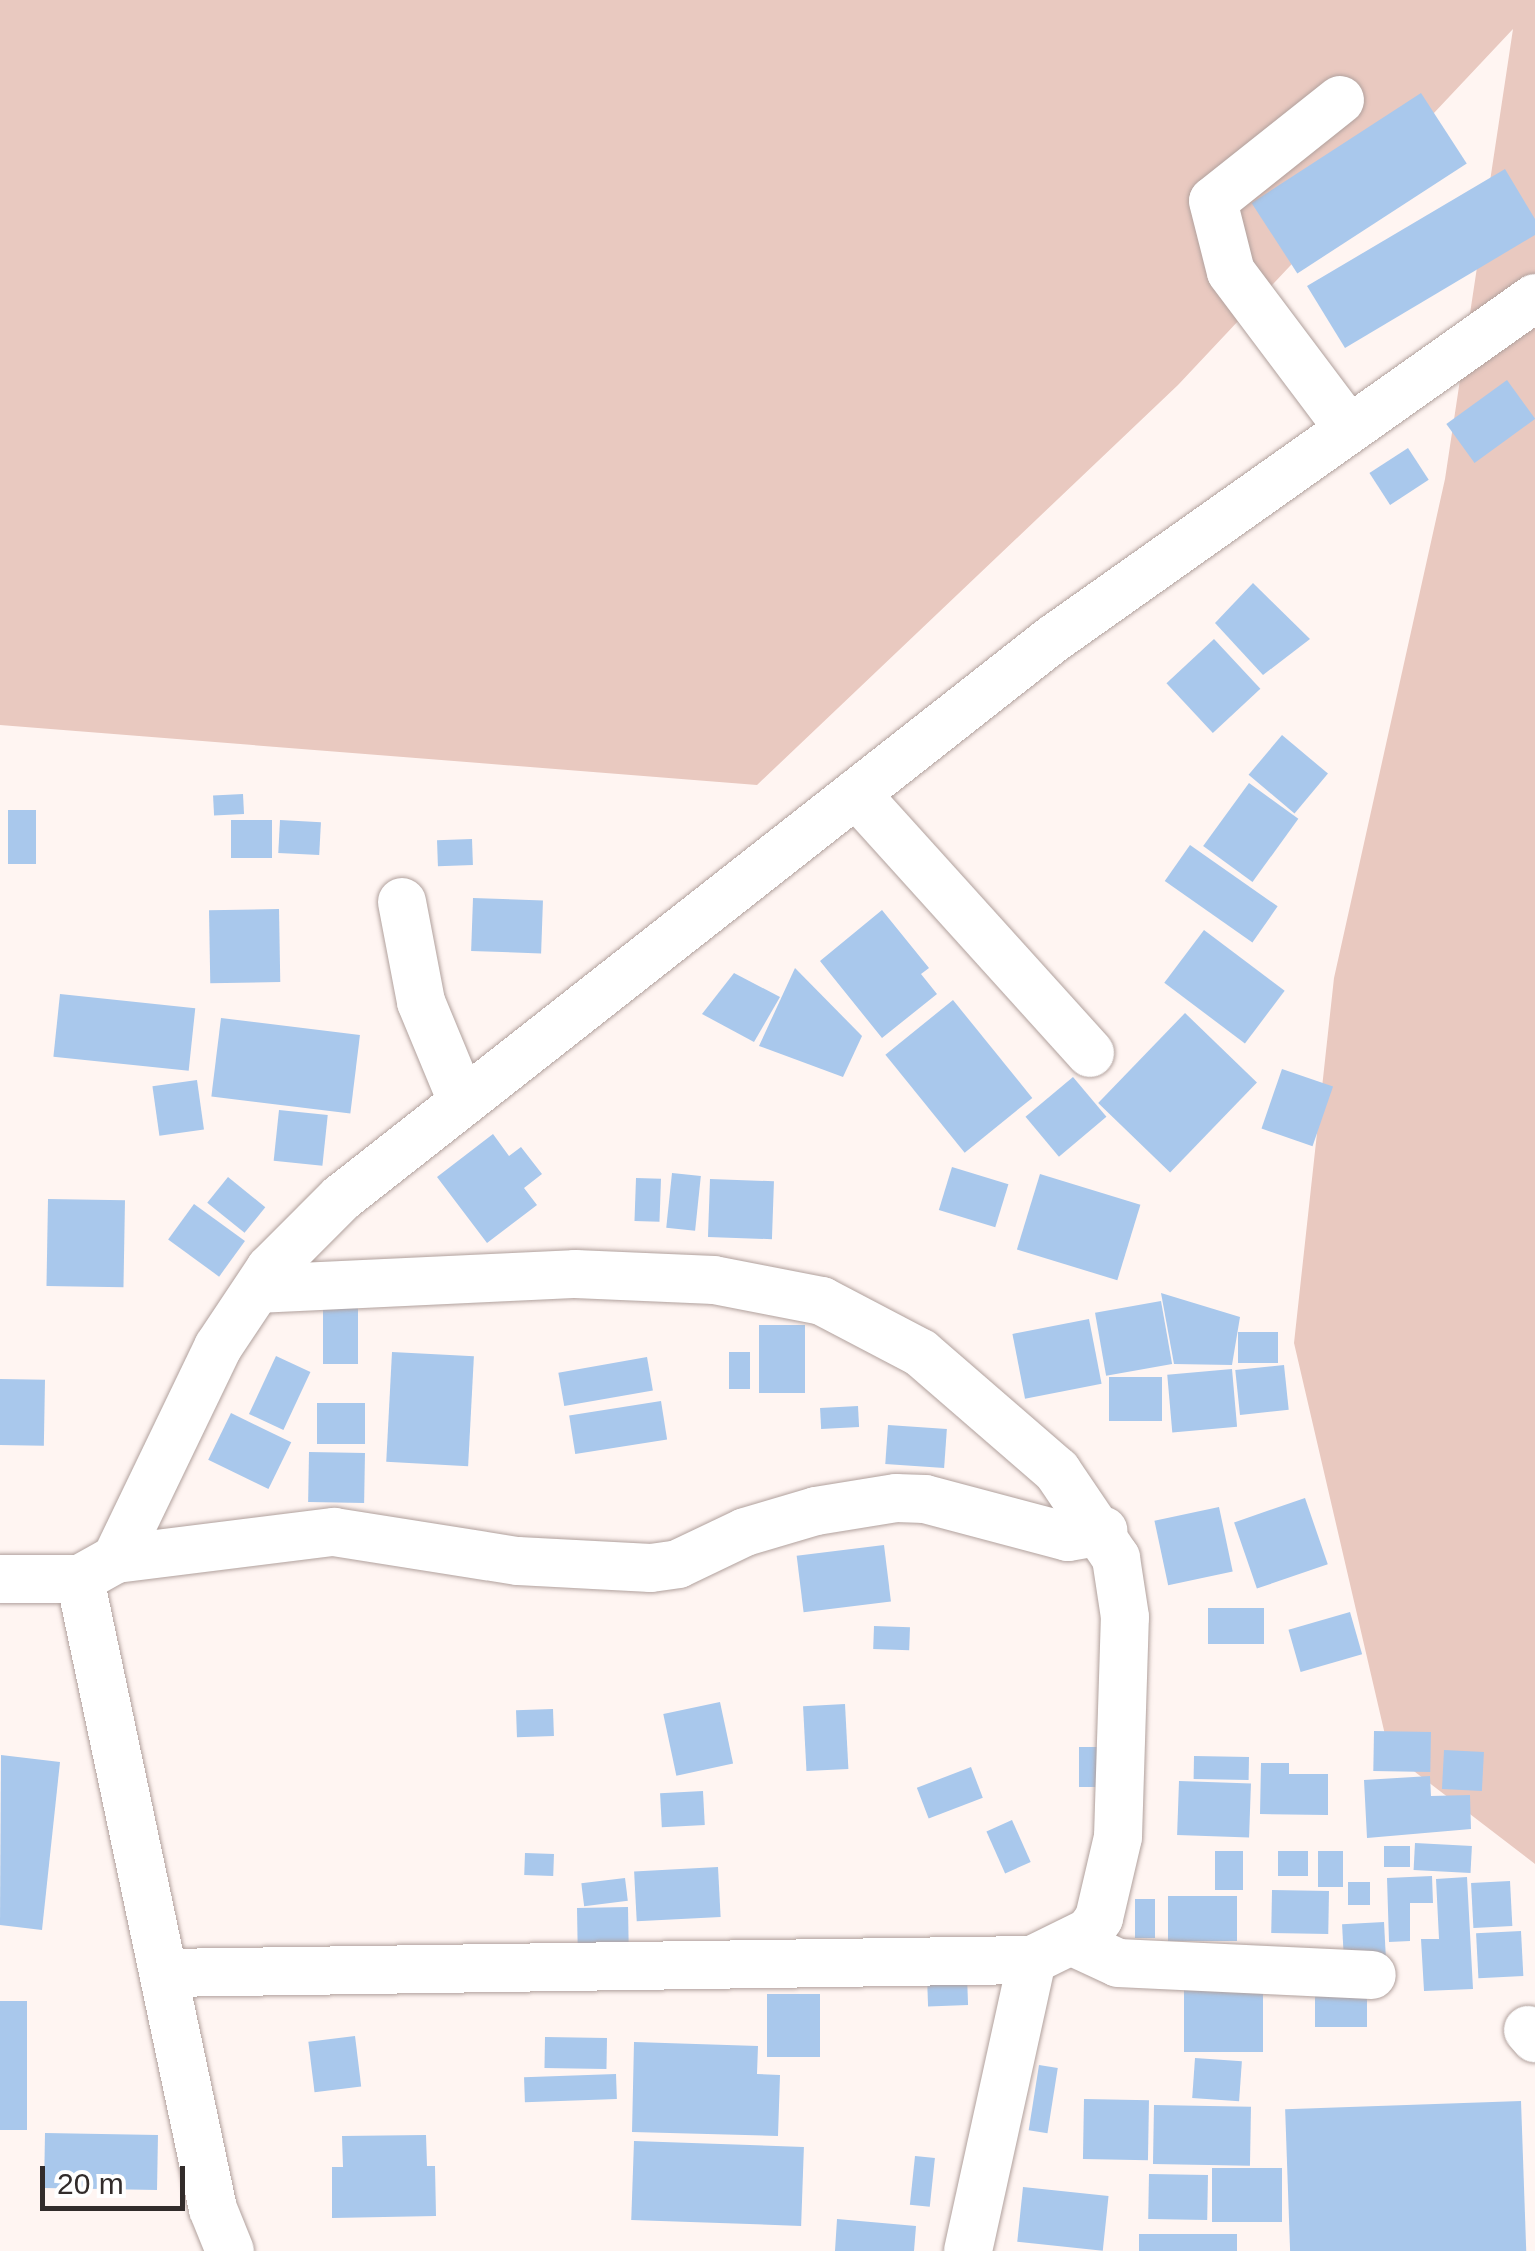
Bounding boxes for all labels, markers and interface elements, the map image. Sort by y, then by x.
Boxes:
scale bar [45,2146,190,2208]
text: 20 m [57,2167,124,2200]

